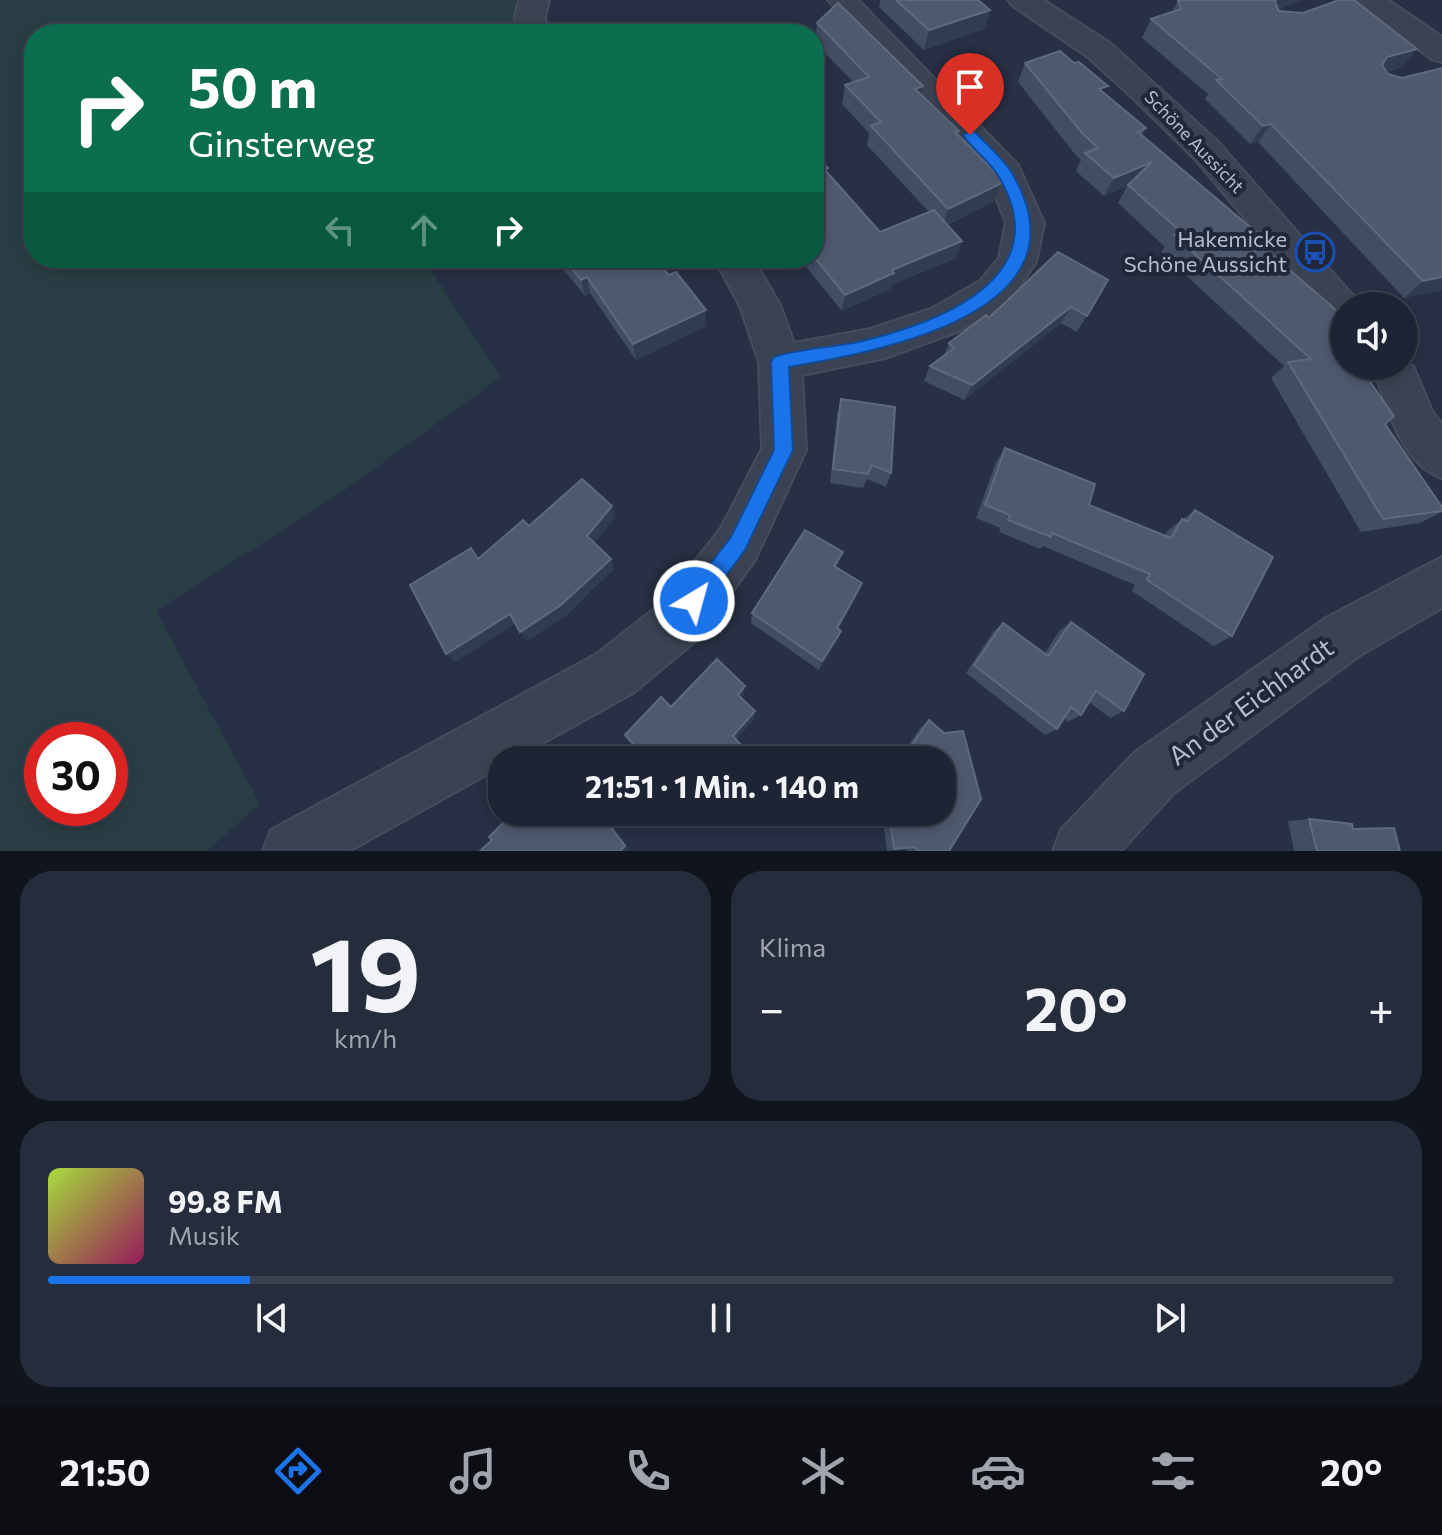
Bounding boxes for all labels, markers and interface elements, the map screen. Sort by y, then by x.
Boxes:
text: 50 m [188,51,317,120]
pin [936,53,1004,135]
icon: right [56,56,160,160]
icon: arrive [948,65,992,109]
street label: Schöne Aussicht [1140,86,1249,197]
text: Ginsterweg [188,120,375,164]
icon: left [318,208,362,252]
icon: ahead [402,208,446,252]
icon: right [486,208,530,252]
place label: Hakemicke Schöne Aussicht [1124,225,1287,277]
bus stop icon: Hakemicke Schöne Aussicht [1294,231,1336,273]
map controls [1330,292,1418,380]
button: sound [1330,292,1418,380]
position arrow [652,559,736,643]
street label: An der Eichhardt [1162,631,1338,771]
speed limit sign: 30 [24,722,128,826]
text: 21:51 · 1 Min. · 140 m [585,767,859,804]
text: 19 [310,906,421,1033]
text: Klima [759,931,826,962]
text: 20° [1024,970,1128,1043]
text: − [759,980,784,1034]
text: + [1368,980,1394,1034]
text: km/h [334,1022,397,1053]
text: 99.8 FM [168,1182,283,1219]
text: Musik [168,1219,240,1250]
icon: previous [250,1296,294,1340]
icon: pause [699,1296,743,1340]
icon: next [1148,1296,1192,1340]
icon: directions [270,1443,326,1499]
icon: music [445,1443,501,1499]
icon: phone [620,1443,676,1499]
icon: climate [795,1443,851,1499]
icon: car [970,1443,1026,1499]
icon: filters [1145,1443,1201,1499]
text: 21:50 [60,1449,151,1493]
text: 20° [1320,1449,1382,1493]

